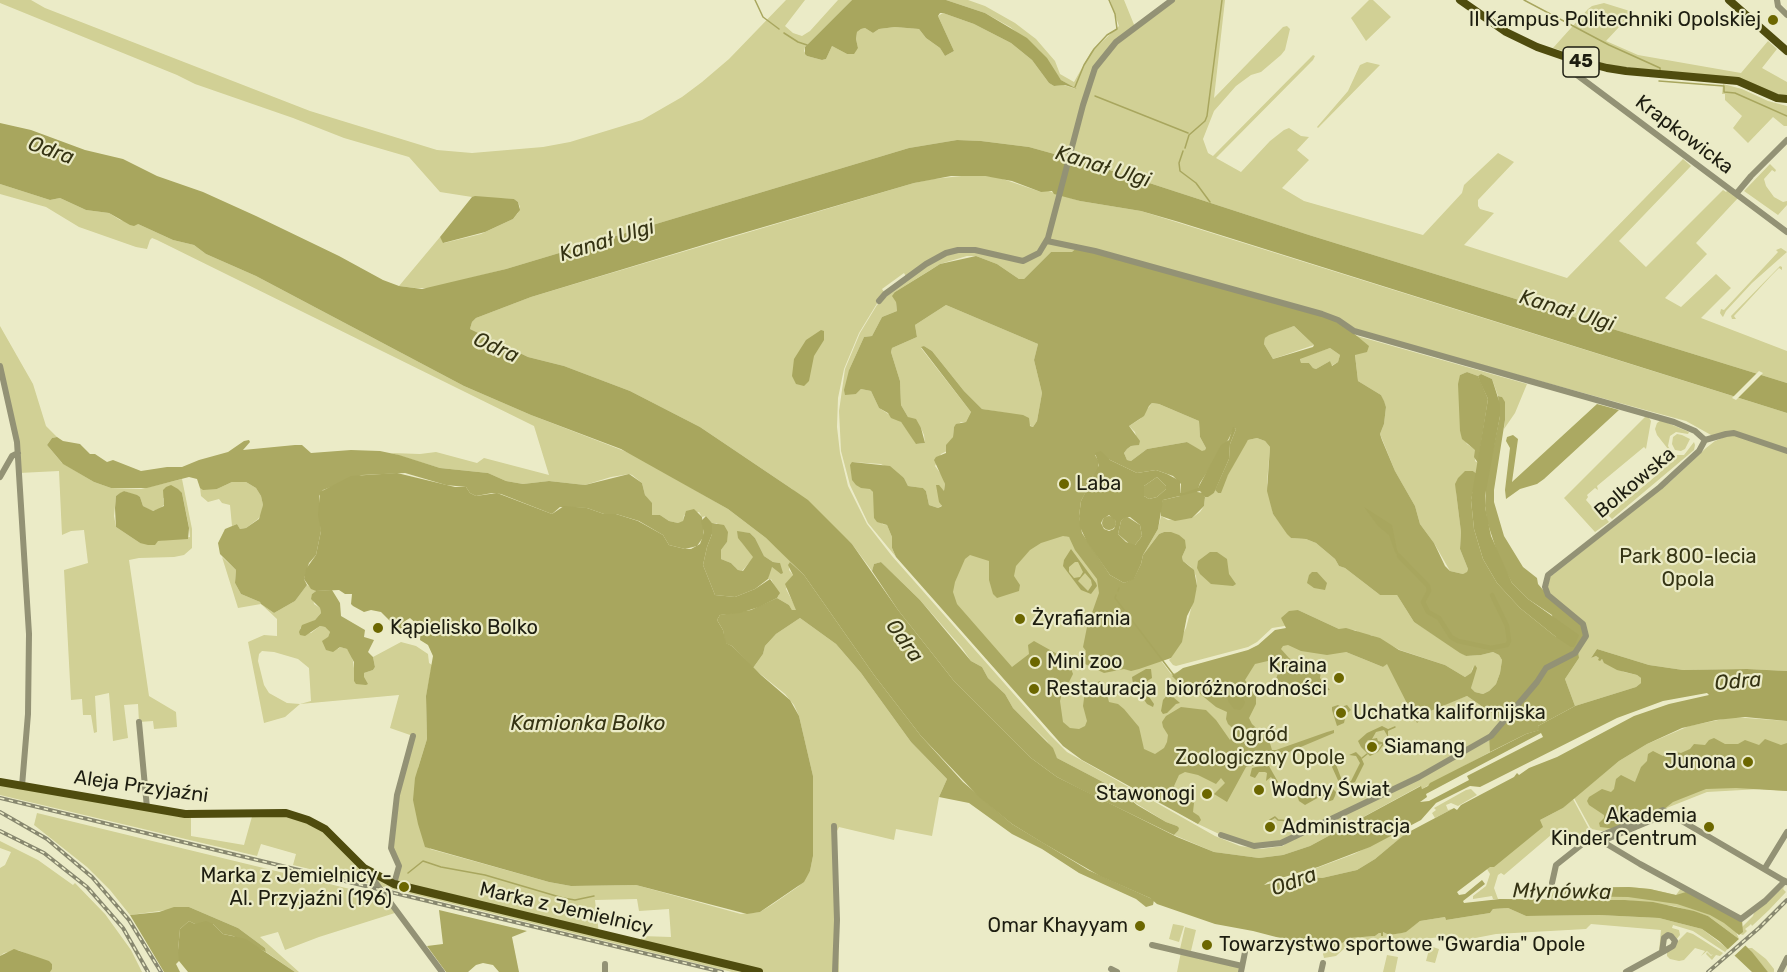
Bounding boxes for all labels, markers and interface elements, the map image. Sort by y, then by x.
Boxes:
place label: II Kampus Politechniki Opolskiej [1469,8,1761,32]
marker: II Kampus Politechniki Opolskiej [1766,13,1780,27]
road number: 45 [1563,47,1599,77]
street label: Krapkowicka [1630,90,1738,180]
water label: Odra [25,131,77,171]
water label: Kanał Ulgi [1052,141,1154,193]
water label: Kanał Ulgi [556,215,658,267]
water label: Kanał Ulgi [1516,285,1618,337]
water label: Odra [469,327,523,369]
street label: Bolkowska [1590,442,1680,524]
place label: Laba [1076,472,1121,496]
marker: Laba [1057,477,1071,491]
park label: Park 800-lecia Opola [1619,545,1757,592]
place label: Żyrafiarnia [1032,607,1131,631]
marker: Żyrafiarnia [1013,612,1027,626]
water label: Odra [880,615,928,667]
place label: Kąpielisko Bolko [390,616,538,640]
marker: Kąpielisko Bolko [371,621,385,635]
place label: Mini zoo [1047,650,1123,674]
place label: Kraina bioróżnorodności [1166,654,1327,701]
marker: Mini zoo [1028,655,1042,669]
water label: Odra [1713,667,1763,697]
marker: Kraina bioróżnorodności [1332,671,1346,685]
place label: Restauracja [1046,677,1157,701]
marker: Restauracja [1027,682,1041,696]
place label: Uchatka kalifornijska [1353,701,1546,725]
marker: Uchatka kalifornijska [1334,706,1348,720]
water label: Kamionka Bolko [510,711,666,737]
park label: Ogród Zoologiczny Opole [1175,723,1345,770]
place label: Siamang [1384,735,1465,759]
marker: Siamang [1365,740,1379,754]
place label: Junona [1665,750,1736,774]
marker: Junona [1741,755,1755,769]
street label: Aleja Przyjaźni [72,766,210,808]
place label: Wodny Świat [1271,778,1390,802]
place label: Stawonogi [1096,782,1195,806]
marker: Wodny Świat [1252,783,1266,797]
marker: Stawonogi [1200,787,1214,801]
place label: Akademia Kinder Centrum [1551,804,1697,851]
place label: Administracja [1282,815,1410,839]
marker: Administracja [1263,820,1277,834]
marker: Akademia Kinder Centrum [1702,820,1716,834]
water label: Odra [1268,862,1320,902]
place label: Marka z Jemielnicy - Al. Przyjaźni (196) [200,864,392,911]
street label: Marka z Jemielnicy [477,877,655,941]
water label: Młynówka [1512,879,1612,905]
marker: Marka z Jemielnicy - Al. Przyjaźni (196) [397,880,411,894]
place label: Omar Khayyam [988,914,1128,938]
marker: Omar Khayyam [1133,919,1147,933]
place label: Towarzystwo sportowe "Gwardia" Opole [1219,933,1585,957]
marker: Towarzystwo sportowe "Gwardia" Opole [1200,938,1214,952]

